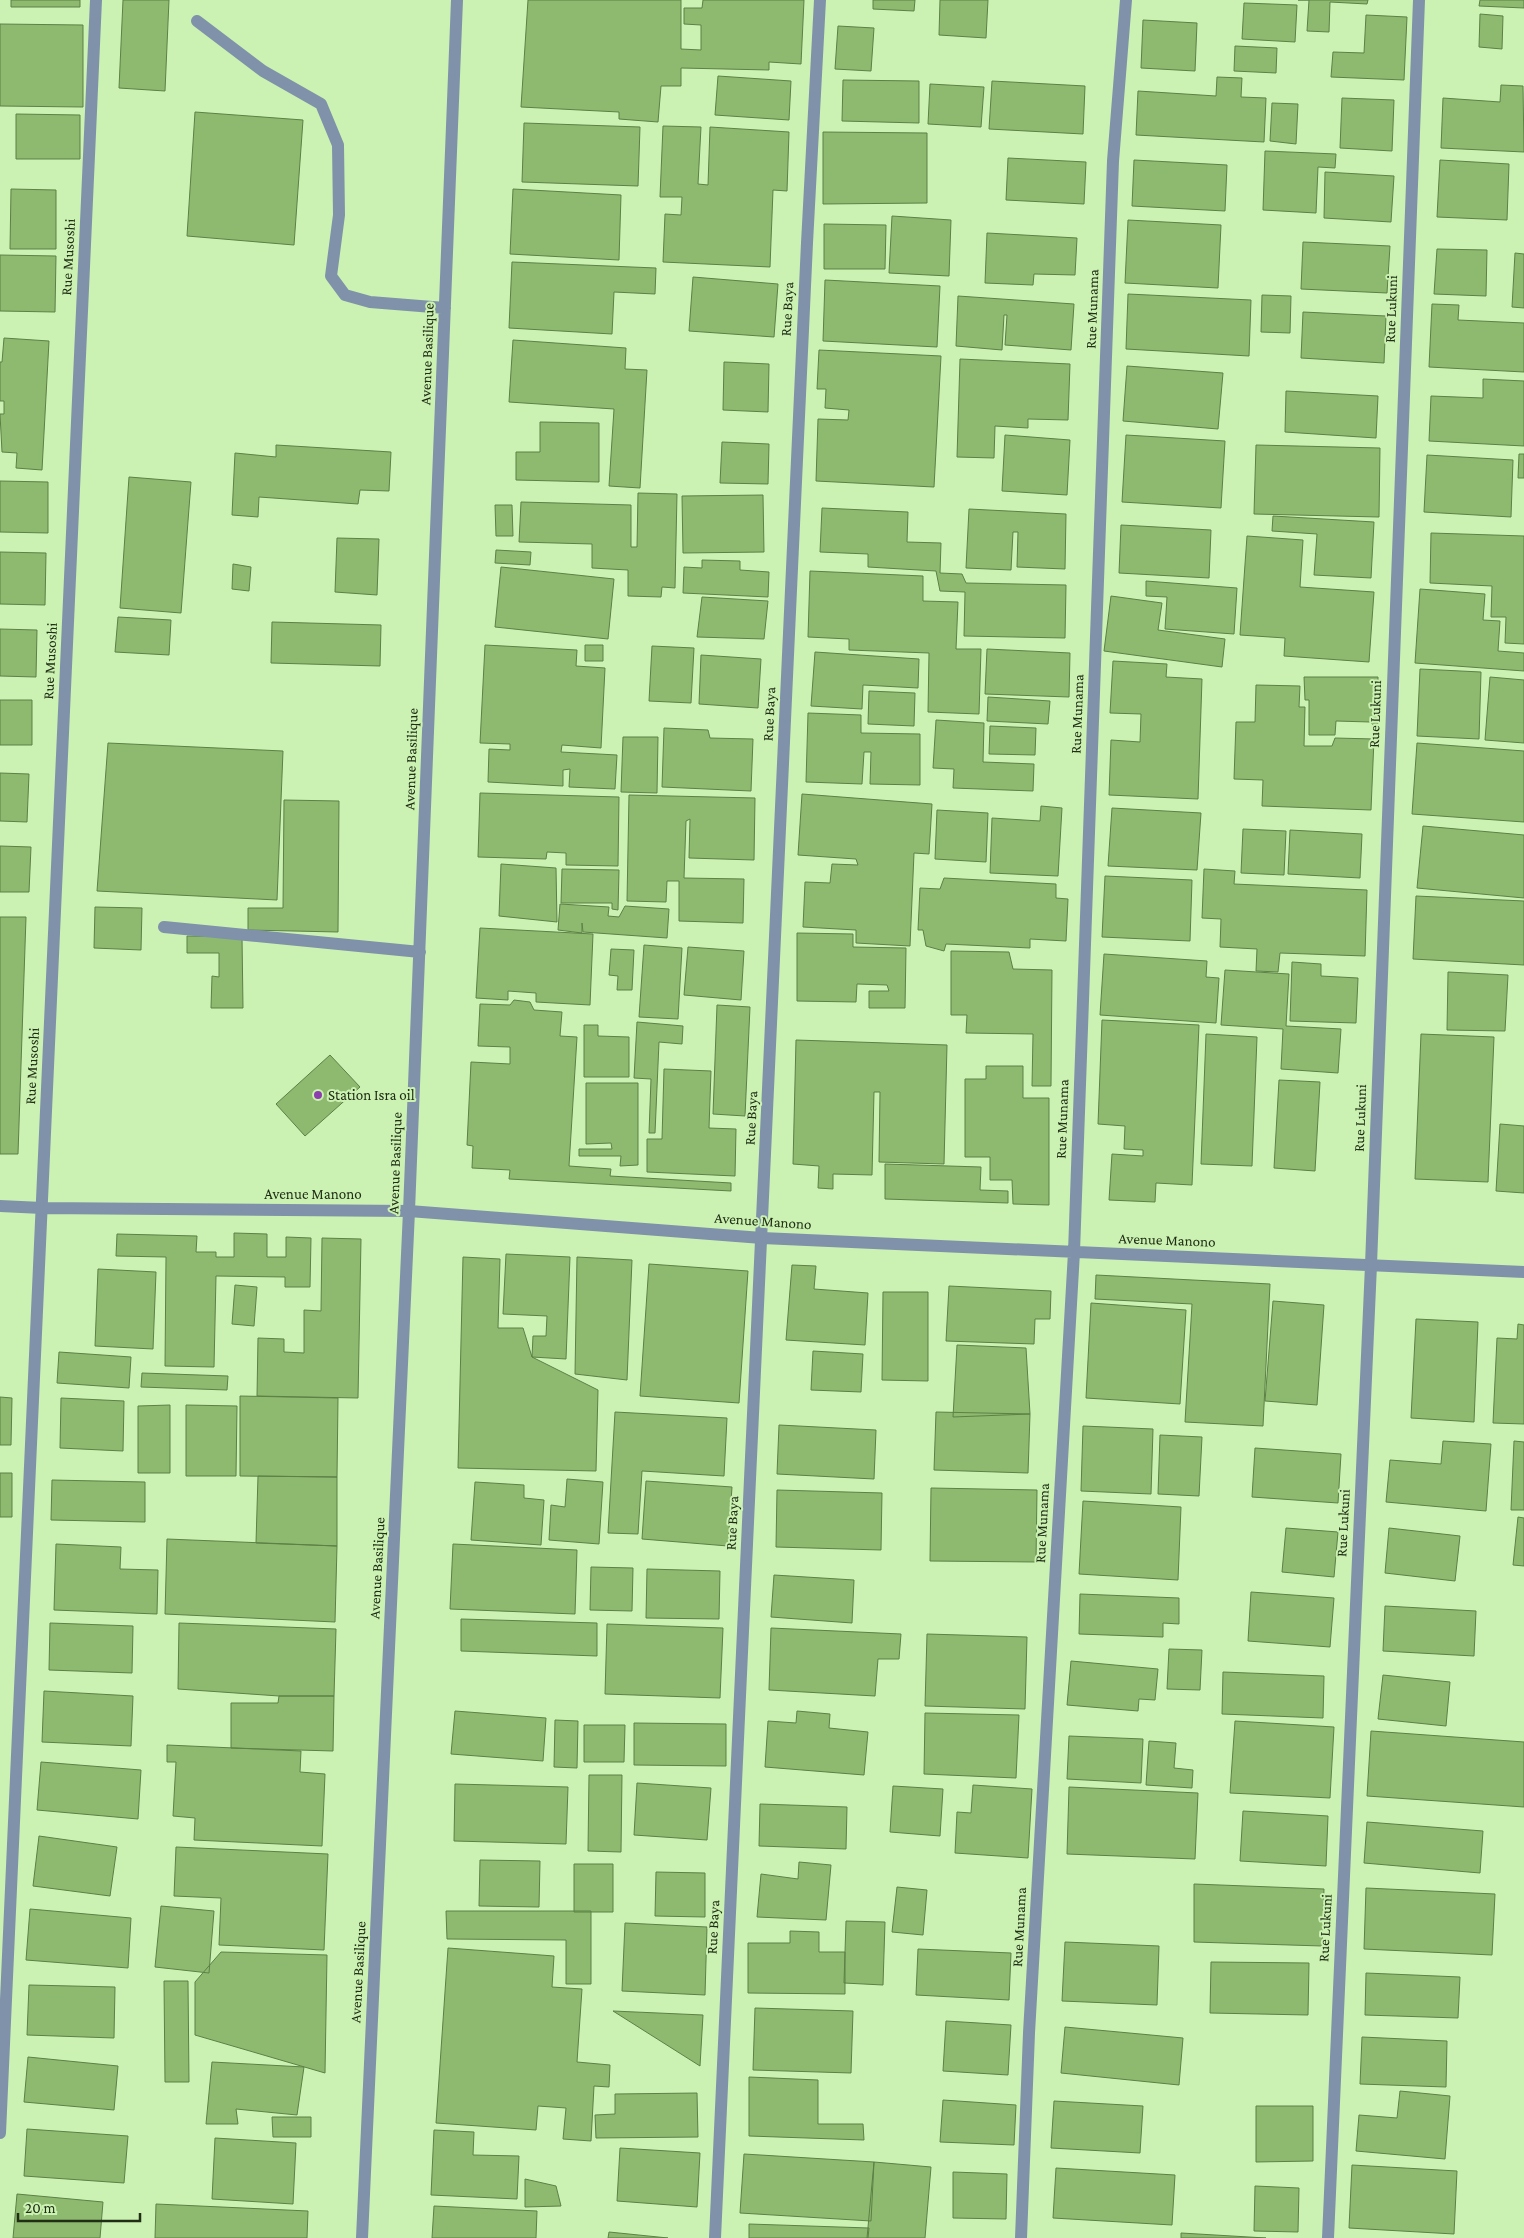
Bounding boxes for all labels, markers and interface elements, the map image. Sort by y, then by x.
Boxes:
street label: Rue Musoshi [58,218,78,296]
street label: Rue Munama [1083,269,1101,349]
street label: Rue Lukuni [1382,275,1400,343]
street label: Rue Baya [778,281,797,337]
street label: Avenue Basilique [417,302,438,405]
street label: Rue Musoshi [40,622,60,700]
street label: Rue Munama [1068,674,1086,754]
street label: Rue Lukuni [1366,680,1384,748]
street label: Rue Baya [760,686,779,742]
street label: Avenue Basilique [401,707,422,810]
street label: Rue Musoshi [22,1027,42,1105]
street label: Rue Munama [1053,1079,1071,1159]
street label: Rue Lukuni [1351,1084,1369,1152]
place label: Station Isra oil [328,1087,415,1103]
marker: Station Isra oil [312,1089,324,1101]
street label: Rue Baya [742,1090,761,1146]
street label: Avenue Basilique [385,1111,406,1214]
street label: Avenue Manono [264,1186,362,1202]
street label: Avenue Manono [714,1210,812,1232]
street label: Avenue Manono [1118,1230,1216,1250]
street label: Rue Munama [1032,1483,1052,1563]
street label: Rue Lukuni [1333,1489,1353,1557]
street label: Rue Baya [723,1495,742,1551]
street label: Avenue Basilique [366,1516,389,1619]
street label: Rue Munama [1009,1887,1029,1967]
street label: Rue Lukuni [1315,1894,1335,1962]
street label: Rue Baya [704,1899,723,1955]
street label: Avenue Basilique [347,1920,370,2023]
scale bar [18,2190,140,2222]
text: 20 m [25,2200,56,2216]

